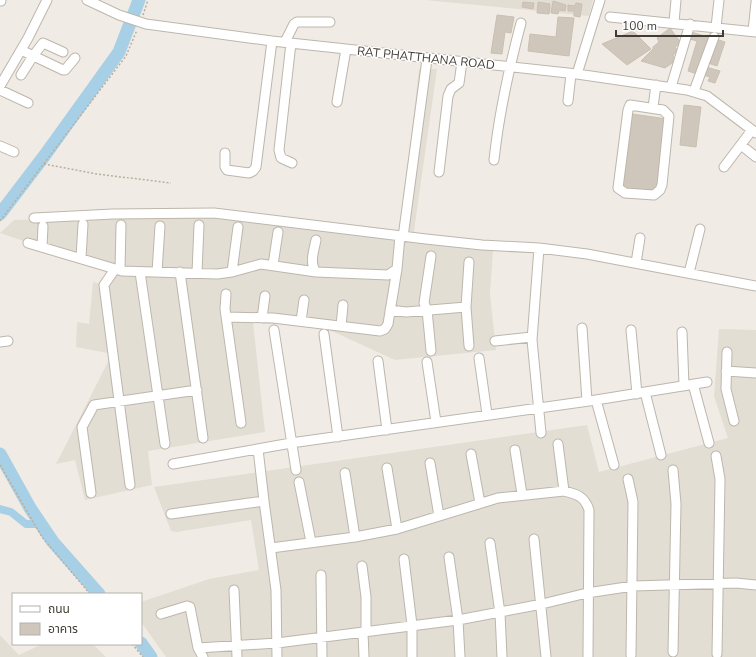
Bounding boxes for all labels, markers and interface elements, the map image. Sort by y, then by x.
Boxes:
scale bar [616,12,723,38]
text: 100 m [622,18,657,34]
street label: RAT PHATTHANA ROAD [356,43,496,73]
legend [12,593,142,645]
text: ถนน [48,601,70,617]
text: อาคาร [48,621,78,637]

